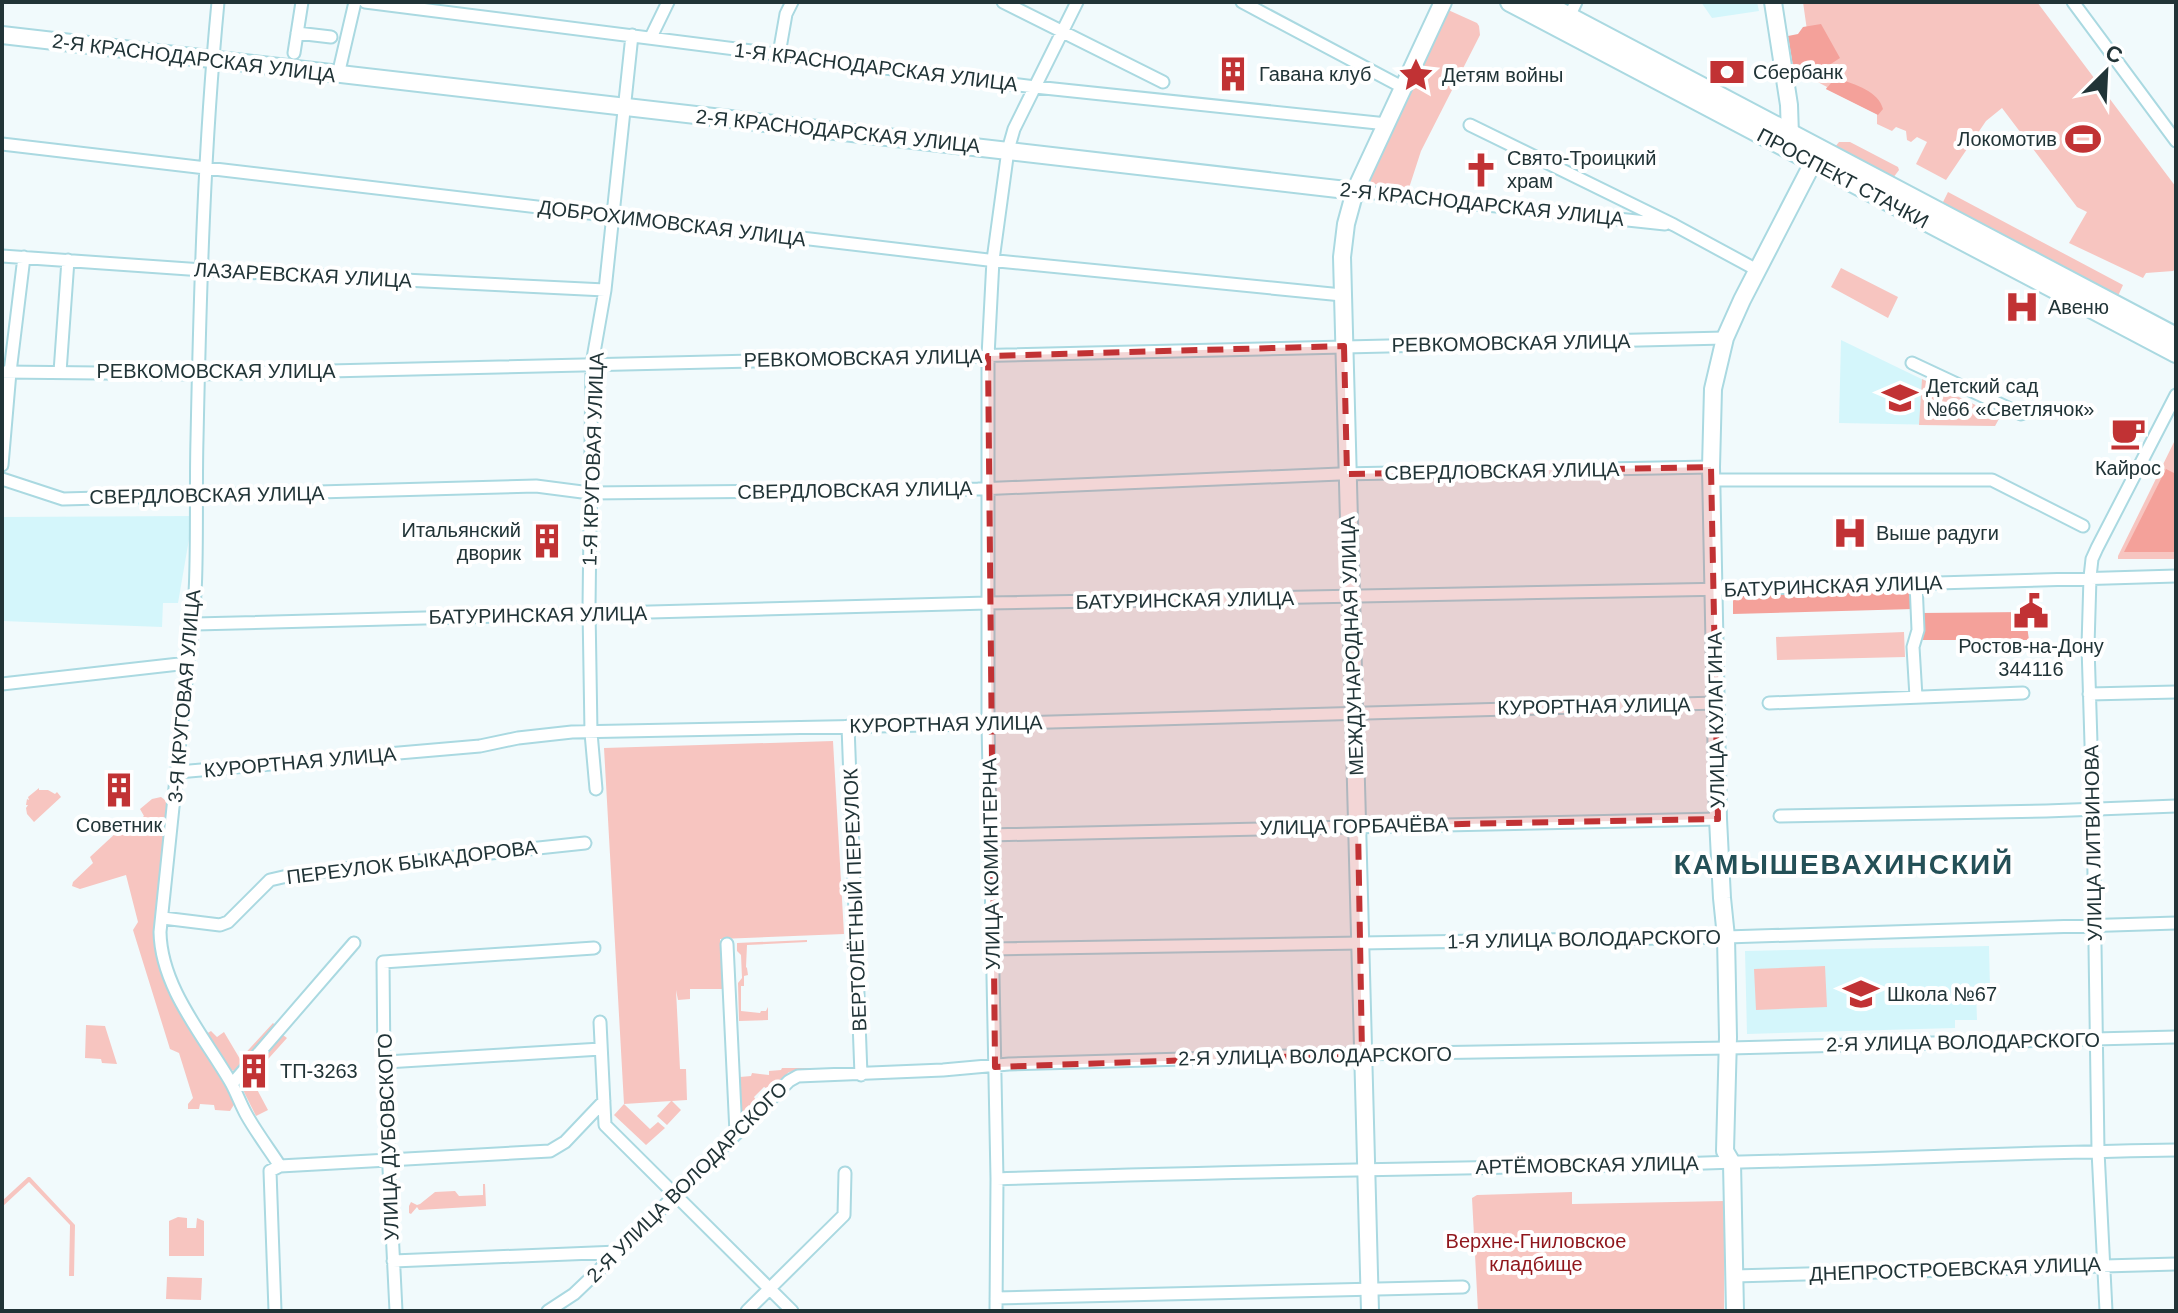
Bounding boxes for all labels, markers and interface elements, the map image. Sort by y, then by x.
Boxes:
street label: 2-Я КРАСНОДАРСКАЯ УЛИЦА [51,30,338,86]
north arrow [2066,32,2146,112]
street label: 1-Я КРАСНОДАРСКАЯ УЛИЦА [733,39,1020,95]
text: С [2102,40,2126,69]
bank icon: Сбербанк [1708,53,1746,91]
building icon: Гавана клуб [1214,55,1252,93]
place icon: Детям войны [1397,56,1435,94]
place label: Сбербанк [1753,61,1843,83]
place label: Гавана клуб [1259,63,1371,85]
place label: Детям войны [1442,64,1563,86]
street label: 2-Я КРАСНОДАРСКАЯ УЛИЦА [695,105,982,157]
sports icon: Локомотив [2064,120,2102,158]
street label: ПРОСПЕКТ СТАЧКИ [1754,123,1932,233]
place label: Локомотив [1957,128,2057,150]
place label: Свято-Троицкий храм [1507,147,1656,192]
church icon: Свято-Троицкий храм [1462,151,1500,189]
street label: 2-Я КРАСНОДАРСКАЯ УЛИЦА [1339,178,1626,230]
street label: ДОБРОХИМОВСКАЯ УЛИЦА [537,196,808,250]
street label: ЛАЗАРЕВСКАЯ УЛИЦА [194,258,413,292]
hospital icon: Авеню [2003,288,2041,326]
place label: Авеню [2048,296,2109,318]
street label: РЕВКОМОВСКАЯ УЛИЦА [1391,330,1631,356]
street label: РЕВКОМОВСКАЯ УЛИЦА [743,345,983,371]
street label: 1-Я КРУГОВАЯ УЛИЦА [578,351,608,566]
street label: РЕВКОМОВСКАЯ УЛИЦА [96,360,336,382]
place label: Детский сад №66 «Светлячок» [1926,375,2094,420]
school or university icon: Детский сад №66 «Светлячок» [1881,379,1919,417]
cafe icon: Кайрос [2109,414,2147,452]
place label: Кайрос [2095,457,2161,479]
street label: СВЕРДЛОВСКАЯ УЛИЦА [1384,458,1620,484]
street label: СВЕРДЛОВСКАЯ УЛИЦА [737,477,973,503]
street label: СВЕРДЛОВСКАЯ УЛИЦА [89,482,325,508]
hospital icon: Выше радуги [1831,514,1869,552]
street label: МЕЖДУНАРОДНАЯ УЛИЦА [1336,515,1368,776]
place label: Итальянский дворик [402,519,521,564]
building icon: Итальянский дворик [528,522,566,560]
place label: Выше радуги [1876,522,1999,544]
street label: БАТУРИНСКАЯ УЛИЦА [1723,571,1943,601]
street label: БАТУРИНСКАЯ УЛИЦА [1075,587,1295,613]
street label: 3-Я КРУГОВАЯ УЛИЦА [164,588,204,804]
public building icon: Ростов-на-Дону 344116 [2012,592,2050,630]
street label: БАТУРИНСКАЯ УЛИЦА [428,602,648,628]
street label: УЛИЦА КУЛАГИНА [1703,631,1729,808]
place label: Ростов-на-Дону 344116 [1958,635,2104,680]
street label: КУРОРТНАЯ УЛИЦА [1497,693,1691,719]
street label: КУРОРТНАЯ УЛИЦА [849,711,1043,737]
street label: КУРОРТНАЯ УЛИЦА [203,743,398,781]
street label: УЛИЦА ЛИТВИНОВА [2080,744,2106,942]
street label: УЛИЦА КОМИНТЕРНА [978,757,1004,970]
street label: ВЕРТОЛЁТНЫЙ ПЕРЕУЛОК [838,768,871,1032]
building icon: Советник [100,771,138,809]
street label: УЛИЦА ГОРБАЧЁВА [1259,813,1449,839]
place label: Советник [76,814,163,836]
street label: ПЕРЕУЛОК БЫКАДОРОВА [285,836,539,888]
district label: КАМЫШЕВАХИНСКИЙ [1674,848,2014,880]
street label: 1-Я УЛИЦА ВОЛОДАРСКОГО [1447,926,1721,952]
school or university icon: Школа №67 [1842,975,1880,1013]
place label: Школа №67 [1887,983,1997,1005]
street label: 2-Я УЛИЦА ВОЛОДАРСКОГО [1826,1029,2100,1055]
street label: УЛИЦА ДУБОВСКОГО [373,1033,403,1241]
street label: 2-Я УЛИЦА ВОЛОДАРСКОГО [1178,1043,1452,1069]
building icon: ТП-3263 [235,1052,273,1090]
place label: ТП-3263 [280,1060,358,1082]
street label: 2-Я УЛИЦА ВОЛОДАРСКОГО [582,1077,792,1287]
street label: АРТЁМОВСКАЯ УЛИЦА [1475,1152,1700,1178]
park label: Верхне-Гниловское кладбище [1446,1230,1626,1275]
street label: ДНЕПРОСТРОЕВСКАЯ УЛИЦА [1809,1253,2102,1285]

